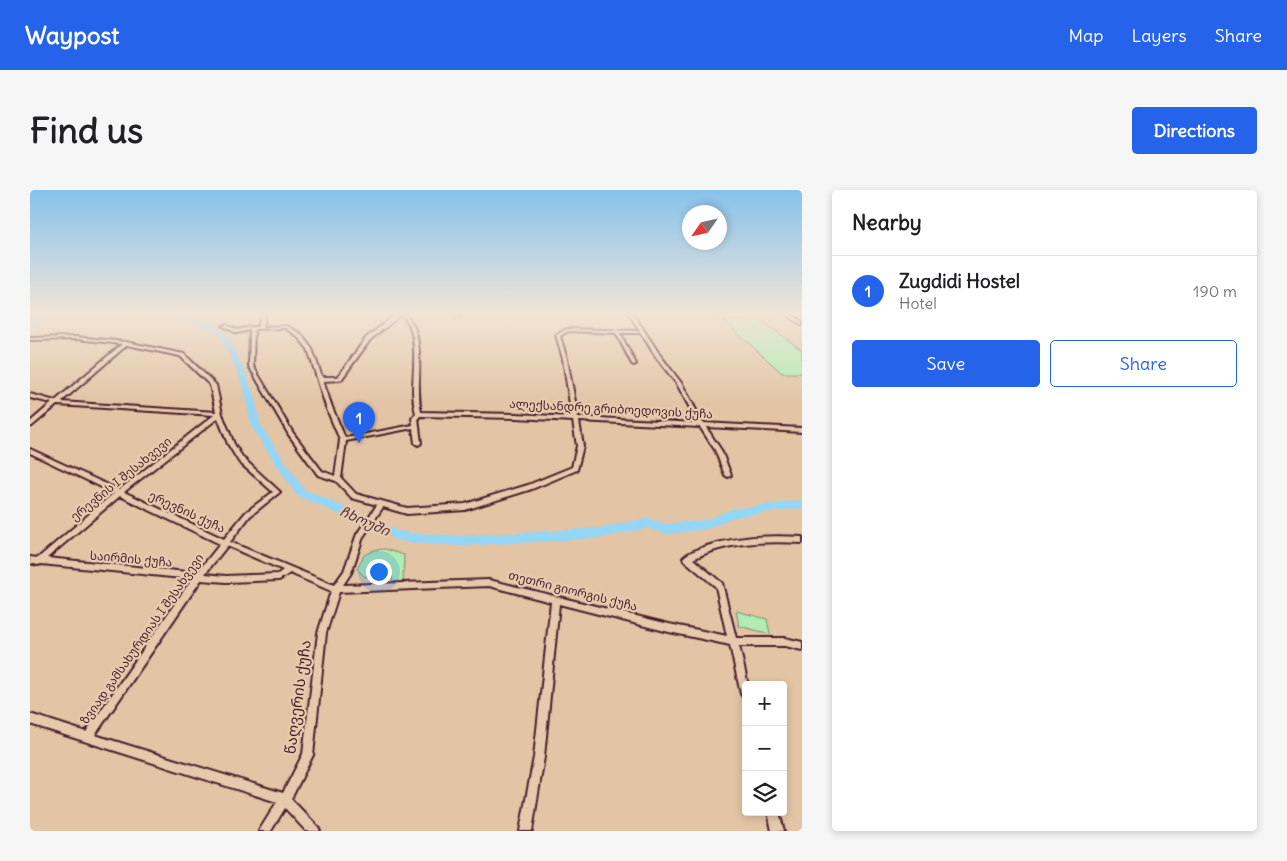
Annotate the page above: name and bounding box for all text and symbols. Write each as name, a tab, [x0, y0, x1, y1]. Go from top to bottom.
text: Waypost	[25, 20, 119, 50]
text: Map	[1068, 24, 1103, 47]
text: Layers	[1131, 24, 1187, 47]
text: Share	[1215, 24, 1262, 47]
button: Directions	[1132, 107, 1257, 154]
text: Find us	[30, 108, 143, 152]
north arrow	[682, 205, 727, 250]
text: Nearby	[852, 209, 922, 236]
text: Zugdidi Hostel	[899, 269, 1020, 293]
text: 1	[865, 281, 871, 301]
text: 190 m	[1193, 281, 1237, 301]
text: Hotel	[899, 293, 937, 313]
button: Save	[852, 340, 1040, 387]
button: Share	[1050, 340, 1237, 387]
street label: ალექსანდრე გრიბოედოვის ქუჩა	[509, 396, 713, 422]
pin: 1	[343, 402, 375, 443]
street label: ერევნის I შესახვევი	[67, 433, 174, 524]
street label: ერევნის ქუჩა	[147, 487, 228, 536]
water label: ჩხოუში	[337, 502, 394, 540]
street label: საირმის ქუჩა	[89, 547, 173, 570]
street label: ზვიად გამსახურდიას I შესახვევი	[77, 551, 207, 727]
your location	[366, 559, 392, 585]
street label: თეთრი გიორგის ქუჩა	[507, 567, 639, 614]
street label: წაღვერის ქუჩა	[280, 639, 315, 755]
map controls	[742, 681, 787, 816]
button: +	[742, 681, 787, 726]
button: −	[742, 726, 787, 771]
button: layers	[742, 771, 787, 816]

